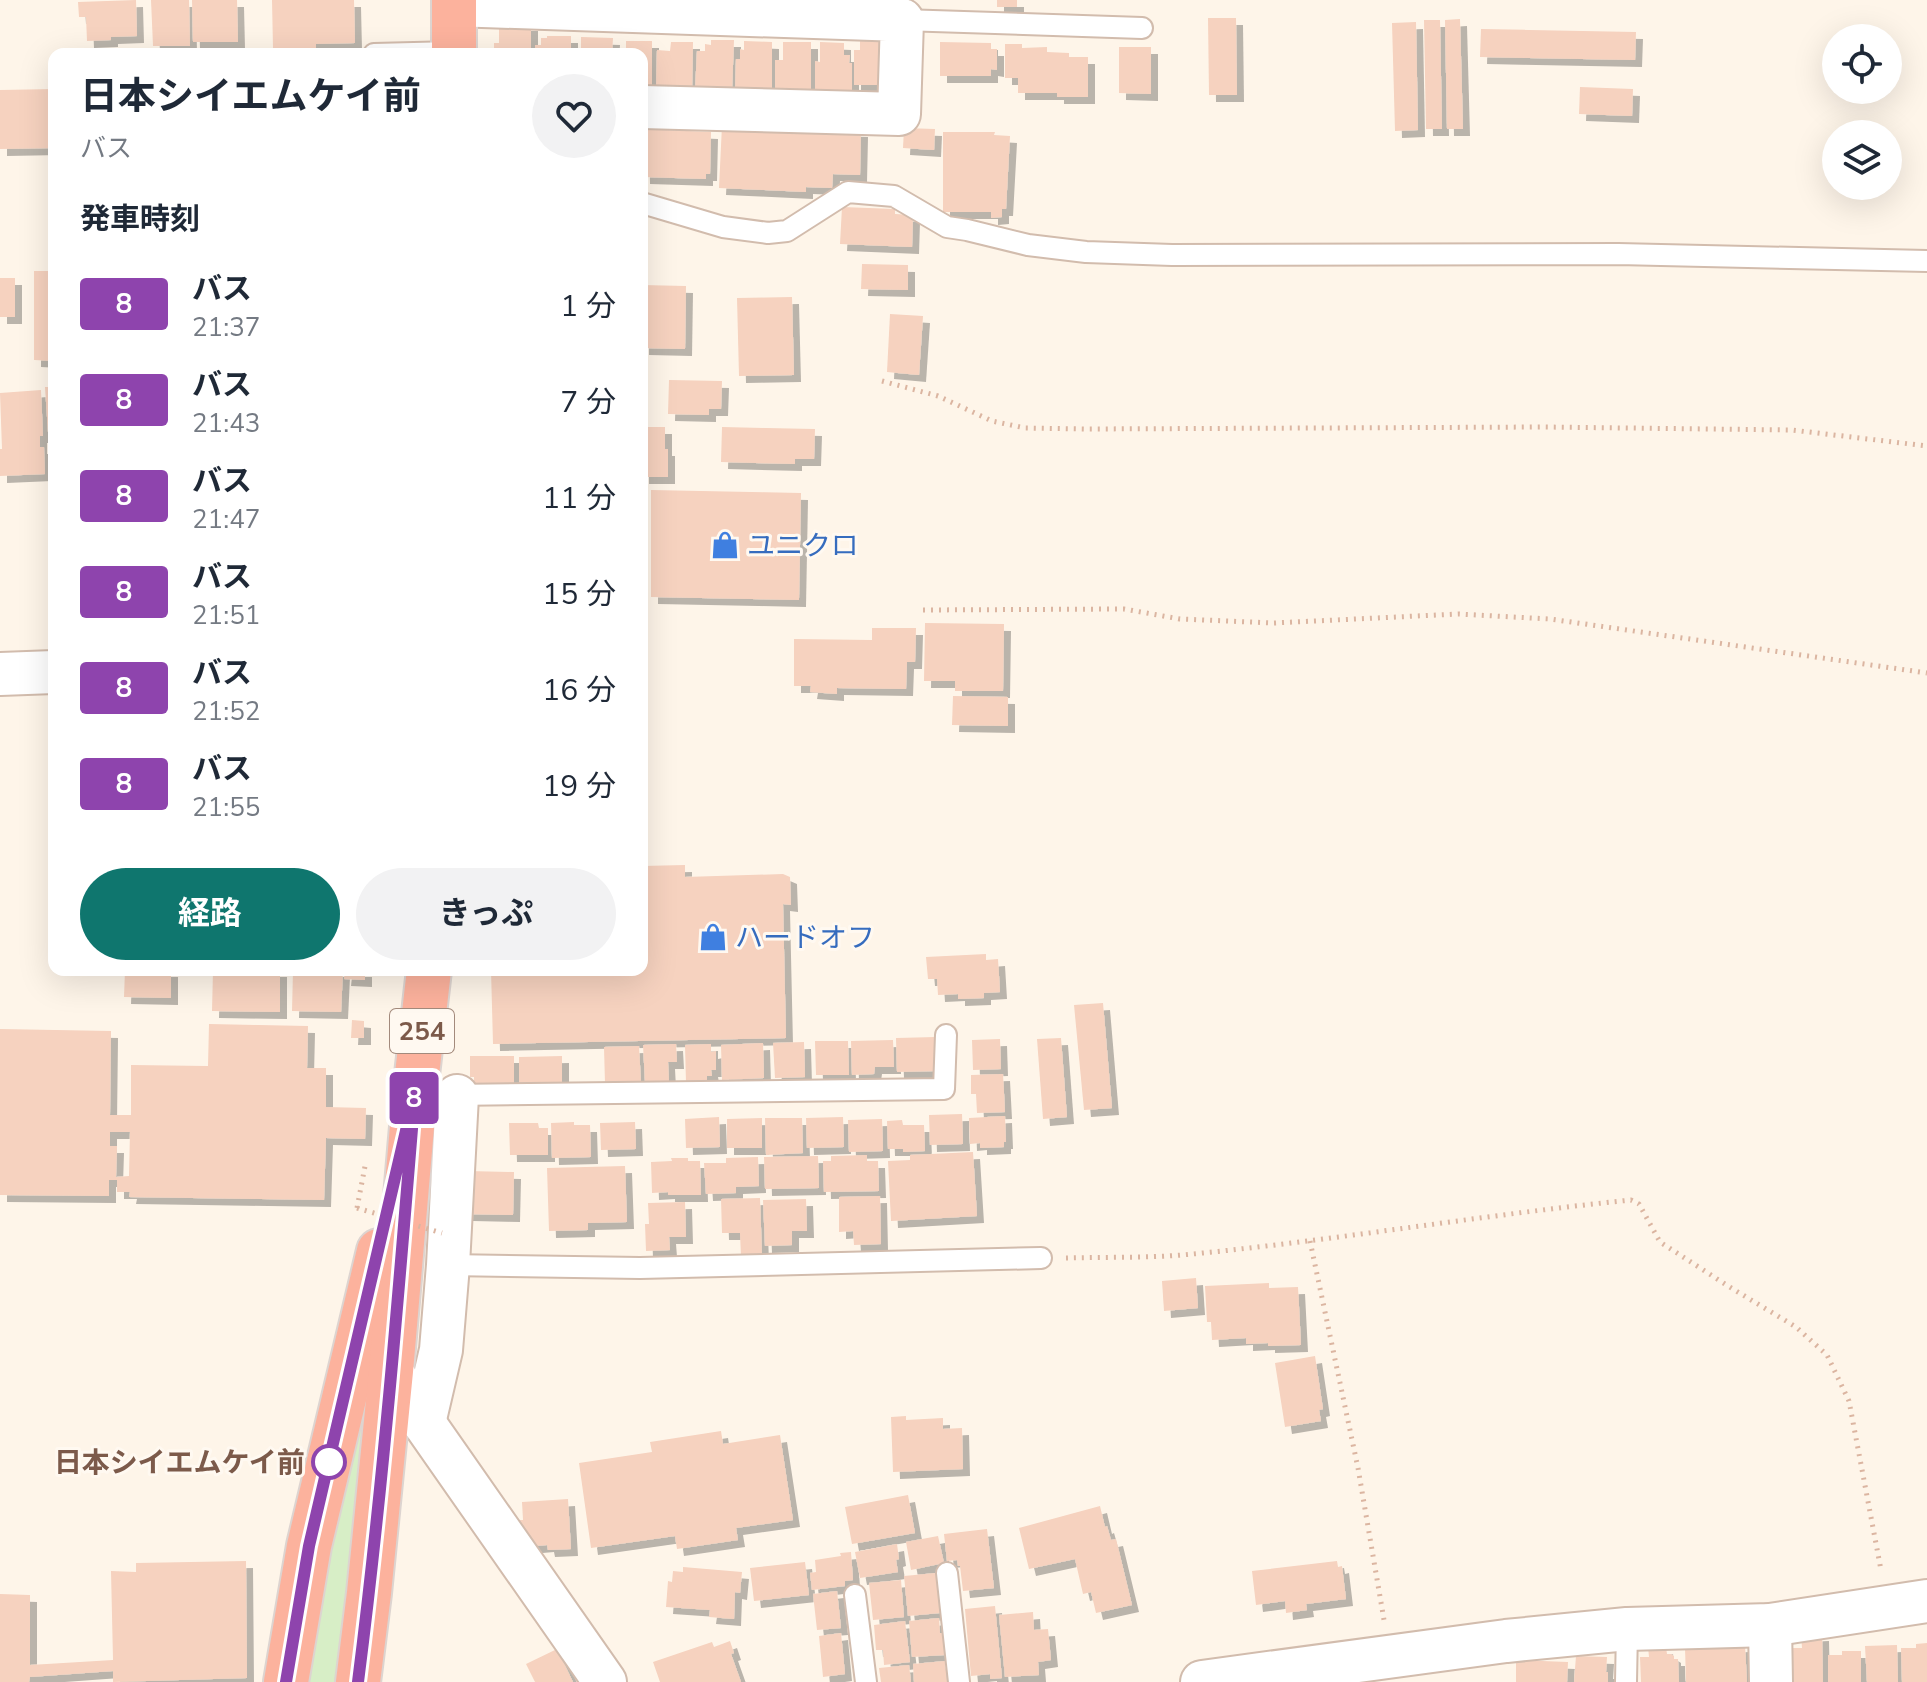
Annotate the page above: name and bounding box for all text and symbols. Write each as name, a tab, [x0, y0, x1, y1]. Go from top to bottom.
map controls	[1822, 24, 1902, 200]
button: locate	[1822, 24, 1902, 104]
text: 日本シイエムケイ前	[80, 71, 421, 122]
button: heart	[532, 74, 616, 158]
button: layers	[1822, 120, 1902, 200]
text: バス	[80, 131, 132, 166]
text: 発車時刻	[80, 199, 200, 240]
text: バス	[192, 269, 252, 310]
text: 8	[116, 285, 132, 323]
text: 1 分	[560, 286, 616, 327]
text: 21:37	[192, 310, 260, 345]
text: バス	[192, 365, 252, 406]
text: 8	[116, 381, 132, 419]
text: 7 分	[560, 382, 616, 423]
text: 21:43	[192, 406, 260, 441]
text: バス	[192, 461, 252, 502]
text: 8	[116, 477, 132, 515]
text: 11 分	[542, 478, 616, 519]
text: 21:47	[192, 502, 260, 537]
place label: ユニクロ	[747, 527, 859, 565]
shop icon: ユニクロ	[710, 530, 740, 560]
text: バス	[192, 557, 252, 598]
text: 8	[116, 573, 132, 611]
text: 15 分	[542, 574, 616, 615]
text: 21:51	[192, 598, 260, 633]
text: バス	[192, 653, 252, 694]
text: 8	[116, 669, 132, 707]
text: 16 分	[542, 670, 616, 711]
text: 21:52	[192, 694, 260, 729]
text: バス	[192, 749, 252, 790]
text: 8	[116, 765, 132, 803]
text: 19 分	[542, 766, 616, 807]
text: 21:55	[192, 790, 260, 825]
button: 経路	[80, 868, 340, 960]
button: きっぷ	[356, 868, 616, 960]
place label: ハードオフ	[735, 919, 875, 957]
shop icon: ハードオフ	[698, 922, 728, 952]
road number: 254	[390, 1009, 454, 1053]
line badge: 8	[388, 1072, 440, 1124]
text: 8	[406, 1079, 422, 1117]
place label: 日本シイエムケイ前	[54, 1444, 305, 1482]
marker: 日本シイエムケイ前	[312, 1445, 346, 1479]

